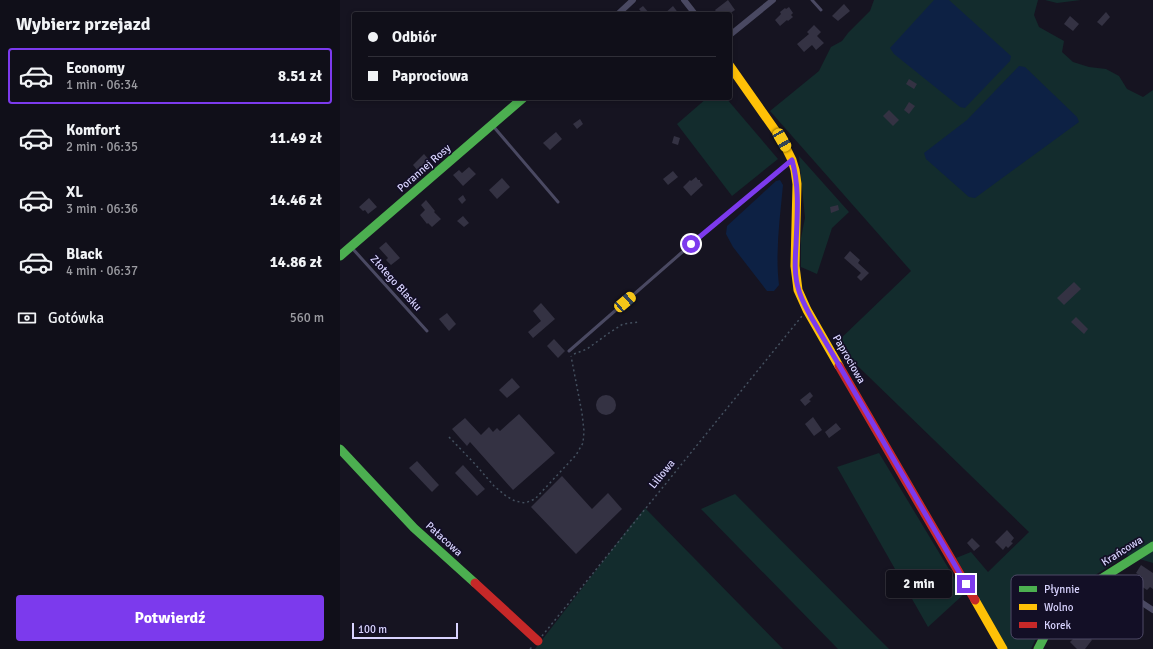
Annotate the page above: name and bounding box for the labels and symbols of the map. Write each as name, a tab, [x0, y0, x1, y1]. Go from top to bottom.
car	[771, 127, 793, 153]
street label: Porannej Rosy	[395, 141, 454, 195]
route start	[682, 235, 700, 253]
street label: Złotego Blasku	[368, 253, 424, 313]
car	[612, 290, 638, 314]
street label: Paprociowa	[830, 332, 868, 386]
street label: Liliowa	[646, 456, 678, 491]
street label: Pałacowa	[423, 519, 465, 559]
street label: Krańcowa	[1099, 533, 1145, 569]
callout: 2 min	[886, 570, 952, 598]
route end	[957, 575, 975, 593]
legend	[1011, 575, 1143, 639]
text: Płynnie	[1044, 583, 1080, 596]
text: Wolno	[1044, 601, 1074, 614]
text: Korek	[1044, 619, 1071, 632]
scale bar	[352, 621, 458, 640]

